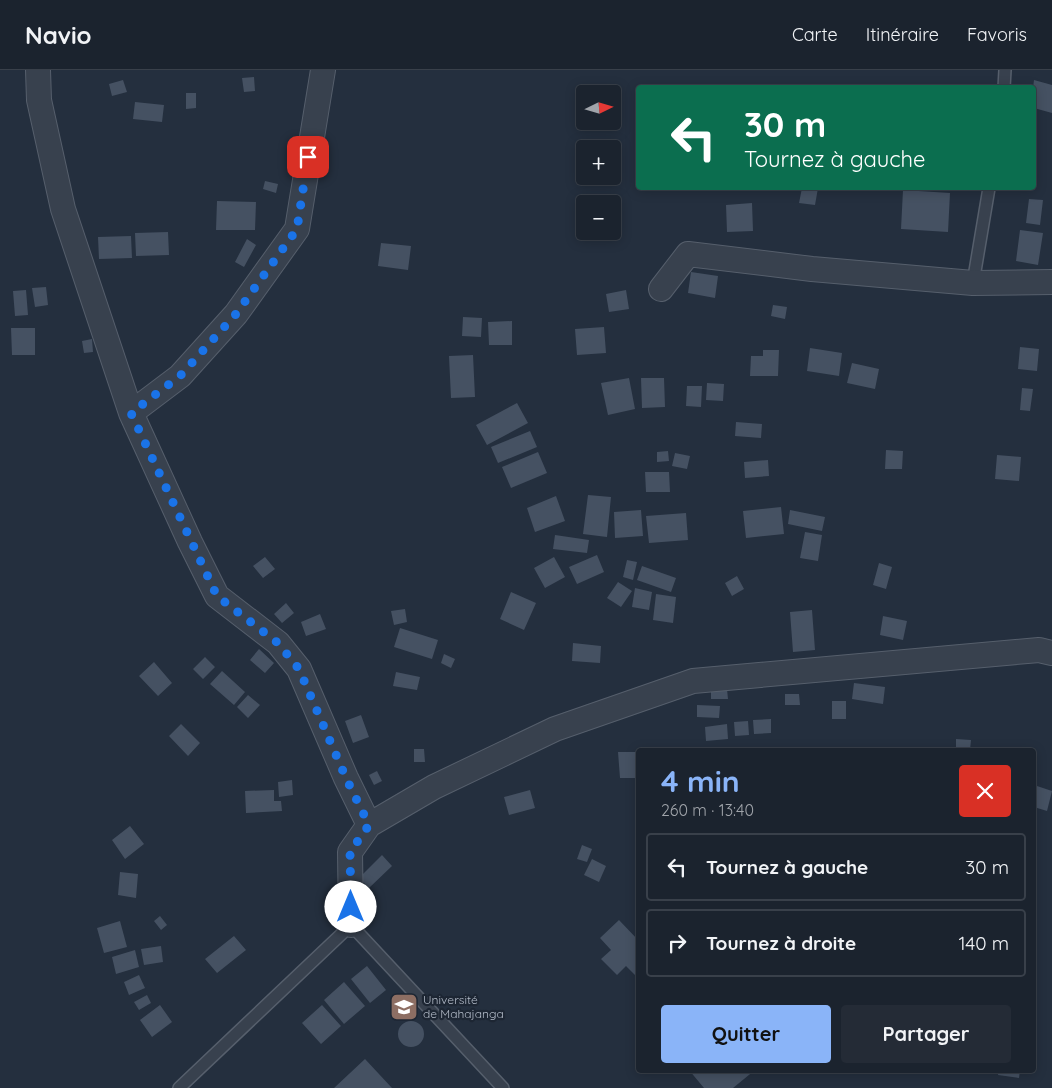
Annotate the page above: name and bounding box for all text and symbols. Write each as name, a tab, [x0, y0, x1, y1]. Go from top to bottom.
text: Navio	[25, 20, 92, 50]
text: Carte	[792, 23, 838, 46]
text: Itinéraire	[866, 23, 939, 46]
text: Favoris	[967, 23, 1027, 46]
north arrow	[576, 85, 621, 130]
map controls	[576, 85, 621, 240]
text: 30 m	[744, 102, 826, 146]
icon: left	[661, 105, 726, 170]
pin	[287, 136, 329, 178]
button: +	[576, 140, 621, 185]
icon: arrive	[294, 143, 322, 171]
text: Tournez à gauche	[744, 145, 926, 173]
button: −	[576, 195, 621, 240]
text: 4 min	[661, 762, 740, 800]
button: close	[959, 765, 1011, 817]
text: 260 m · 13:40	[661, 800, 754, 820]
icon: left	[663, 853, 691, 881]
text: Tournez à gauche	[706, 855, 868, 879]
text: 30 m	[965, 855, 1009, 879]
position arrow	[324, 880, 376, 932]
icon: right	[663, 929, 691, 957]
text: Tournez à droite	[706, 931, 856, 955]
text: 140 m	[958, 931, 1009, 955]
school or university icon: Université de Mahajanga	[389, 992, 419, 1022]
place label: Université de Mahajanga	[423, 992, 504, 1021]
button: Quitter	[661, 1005, 831, 1063]
button: Partager	[841, 1005, 1011, 1063]

